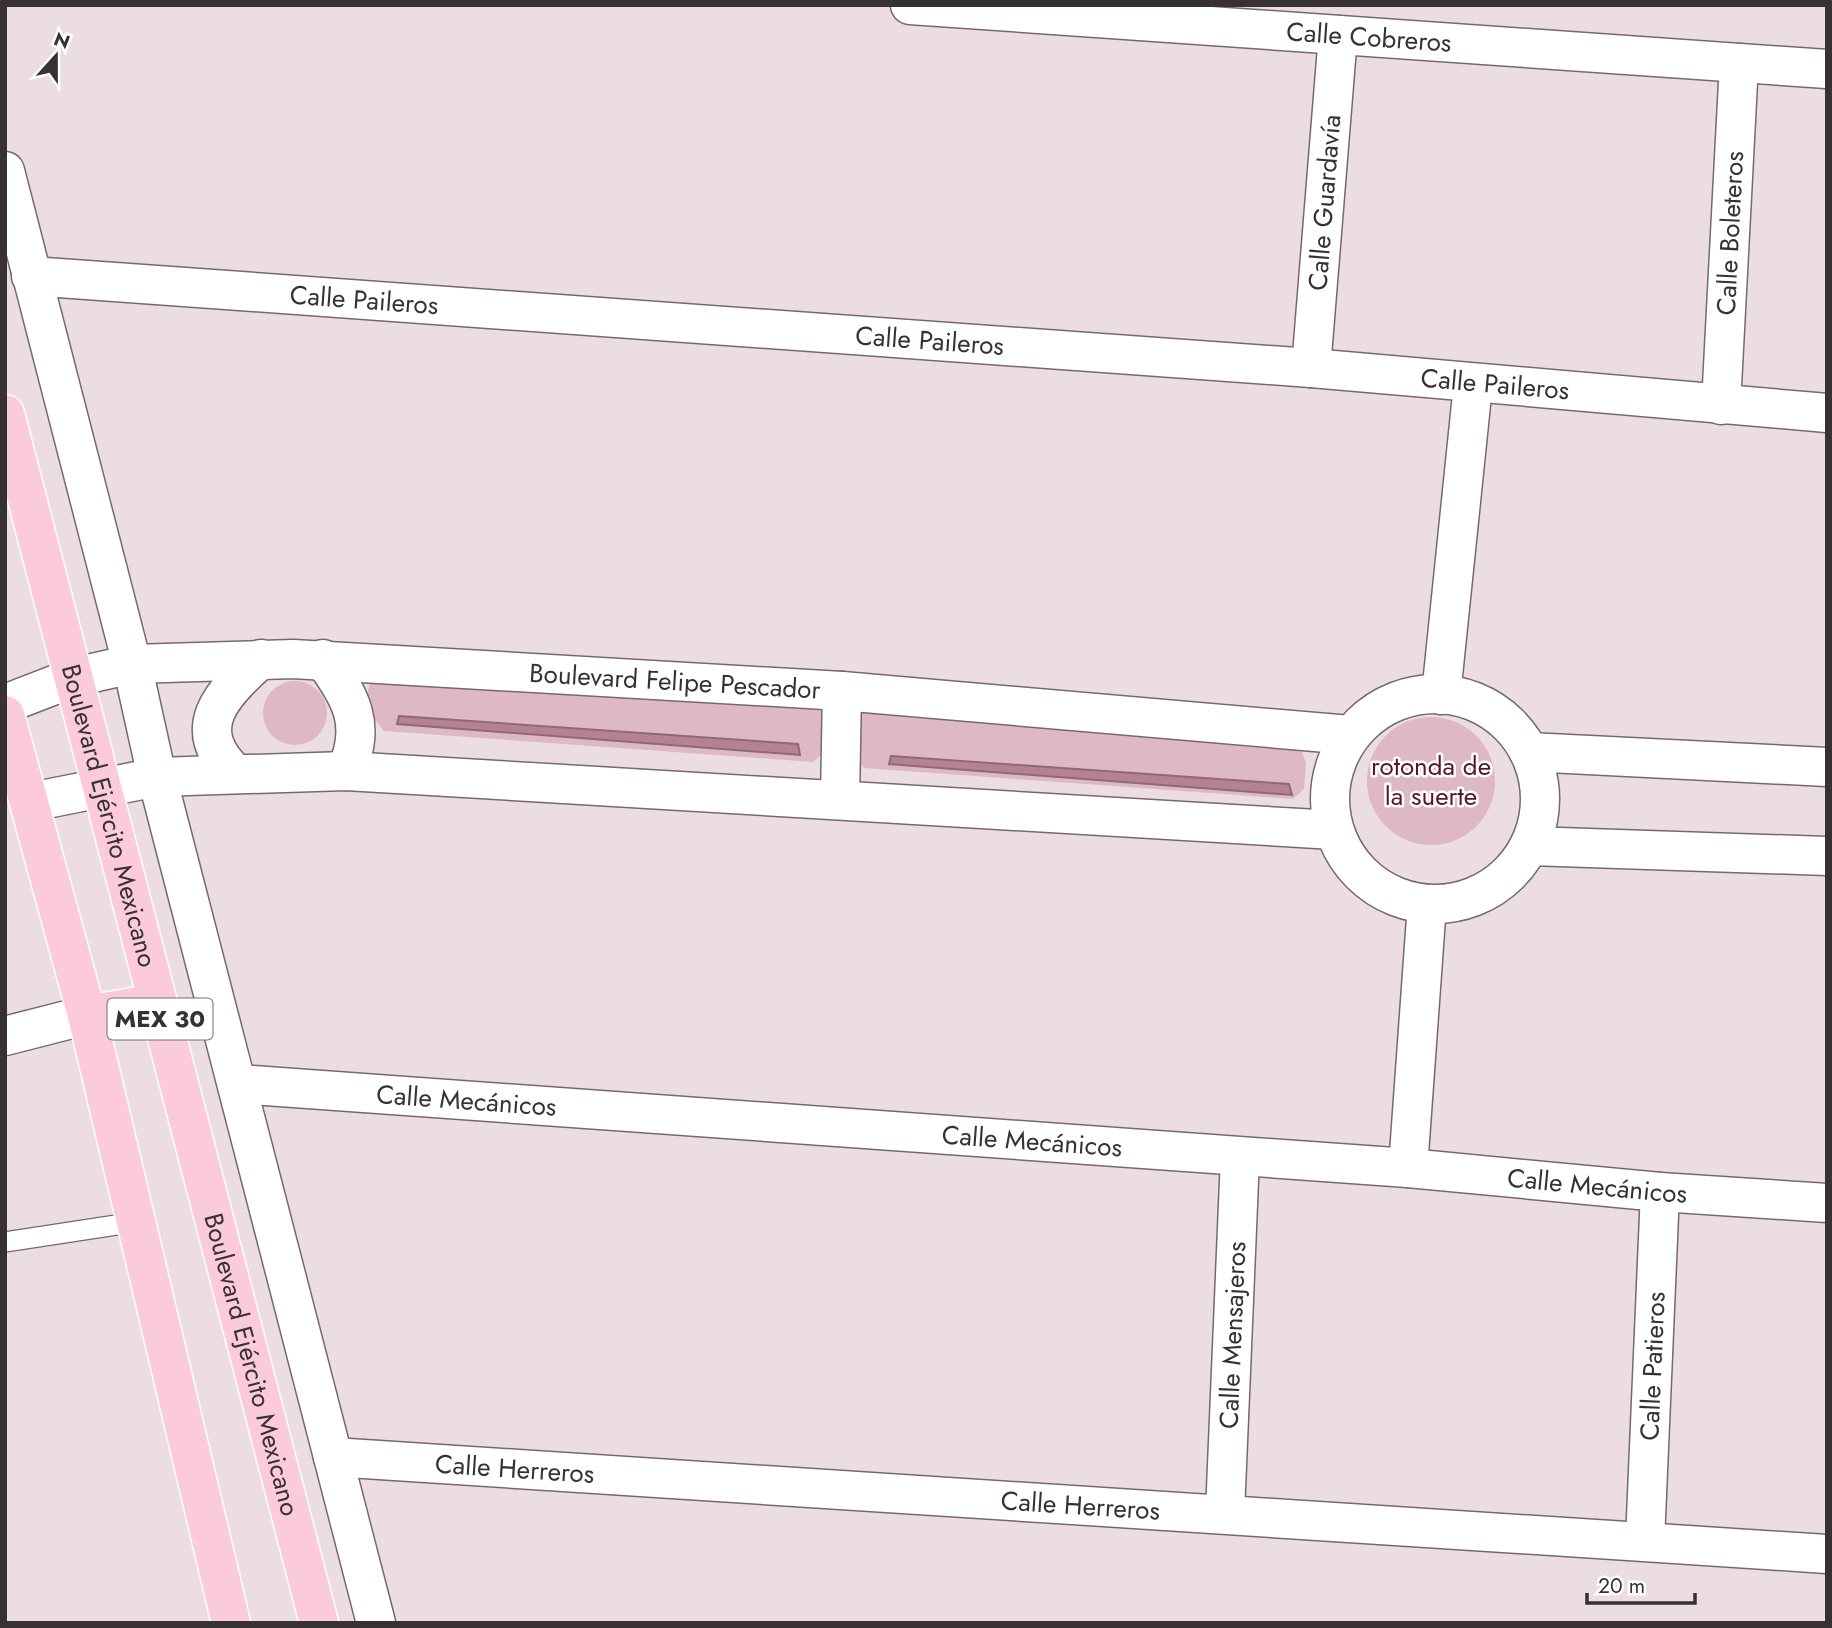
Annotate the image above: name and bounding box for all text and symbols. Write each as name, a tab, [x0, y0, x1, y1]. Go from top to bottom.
street label: Calle Cobreros	[1285, 12, 1453, 62]
north arrow	[21, 21, 91, 91]
text: N	[50, 25, 74, 56]
street label: Calle Guardavía	[1298, 113, 1350, 292]
street label: Calle Boleteros	[1707, 150, 1753, 316]
street label: Calle Paileros	[289, 276, 440, 324]
street label: Calle Paileros	[854, 316, 1005, 365]
street label: Calle Paileros	[1419, 359, 1571, 409]
street label: Boulevard Felipe Pescador	[528, 654, 822, 709]
street label: Boulevard Ejército Mexicano	[52, 660, 167, 971]
park label: rotonda de la suerte	[1371, 747, 1491, 815]
road number: MEX 30	[108, 999, 212, 1040]
street label: Calle Mecánicos	[375, 1075, 558, 1126]
street label: Calle Mecánicos	[941, 1116, 1123, 1166]
street label: Calle Mecánicos	[1505, 1159, 1688, 1213]
street label: Boulevard Ejército Mexicano	[194, 1209, 309, 1520]
street label: Calle Mensajeros	[1210, 1241, 1255, 1430]
street label: Calle Patieros	[1630, 1291, 1675, 1441]
street label: Calle Herreros	[434, 1445, 595, 1493]
street label: Calle Herreros	[1000, 1481, 1161, 1530]
scale bar	[1587, 1562, 1696, 1606]
text: 20 m	[1598, 1571, 1645, 1601]

